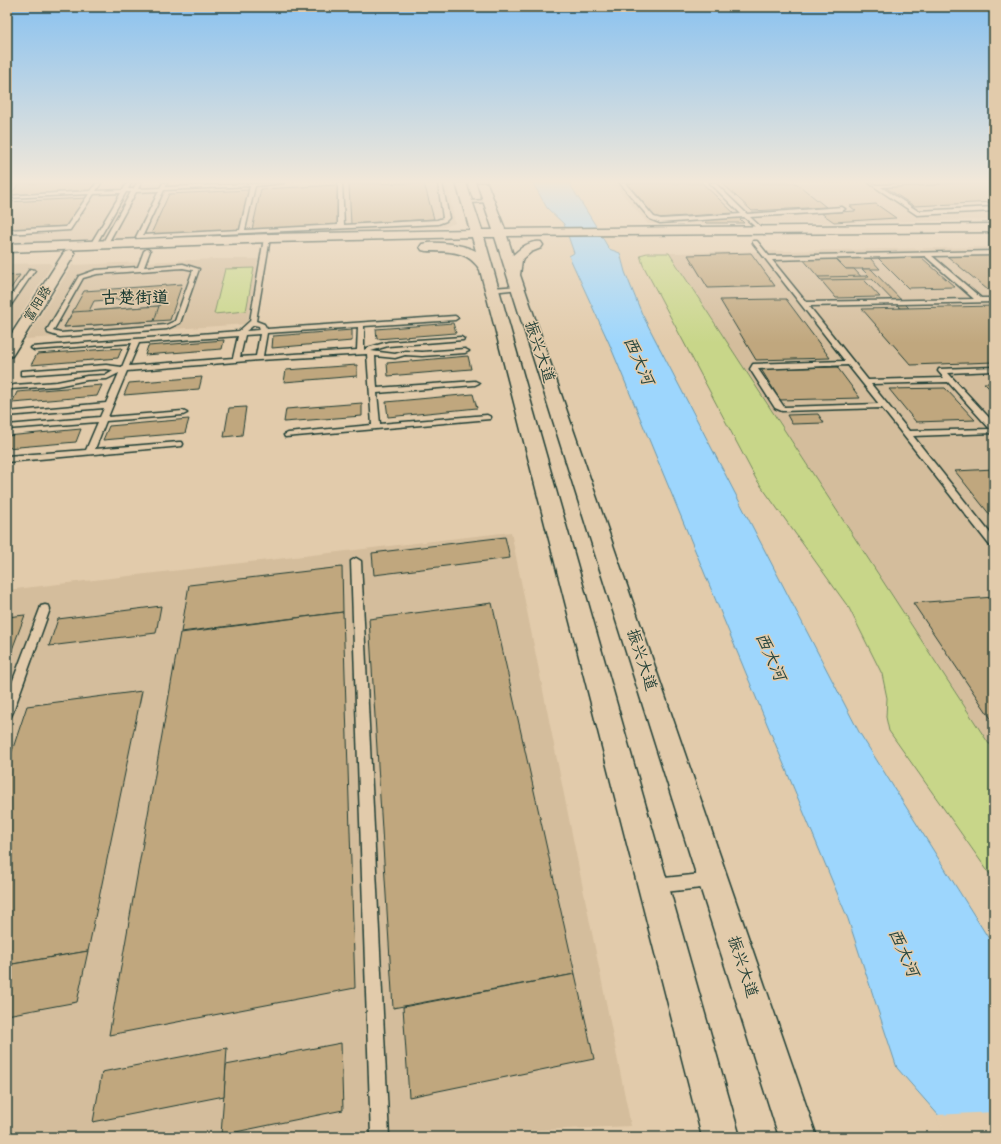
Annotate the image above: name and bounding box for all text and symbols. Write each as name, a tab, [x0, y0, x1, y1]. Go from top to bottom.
street label: 富阳路	[20, 282, 56, 326]
district label: 古楚街道	[101, 286, 169, 311]
street label: 振兴大道	[518, 318, 560, 386]
water label: 西大河	[616, 333, 661, 392]
street label: 振兴大道	[620, 626, 662, 694]
water label: 西大河	[748, 629, 793, 688]
water label: 西大河	[881, 925, 926, 984]
street label: 振兴大道	[721, 933, 763, 1001]

